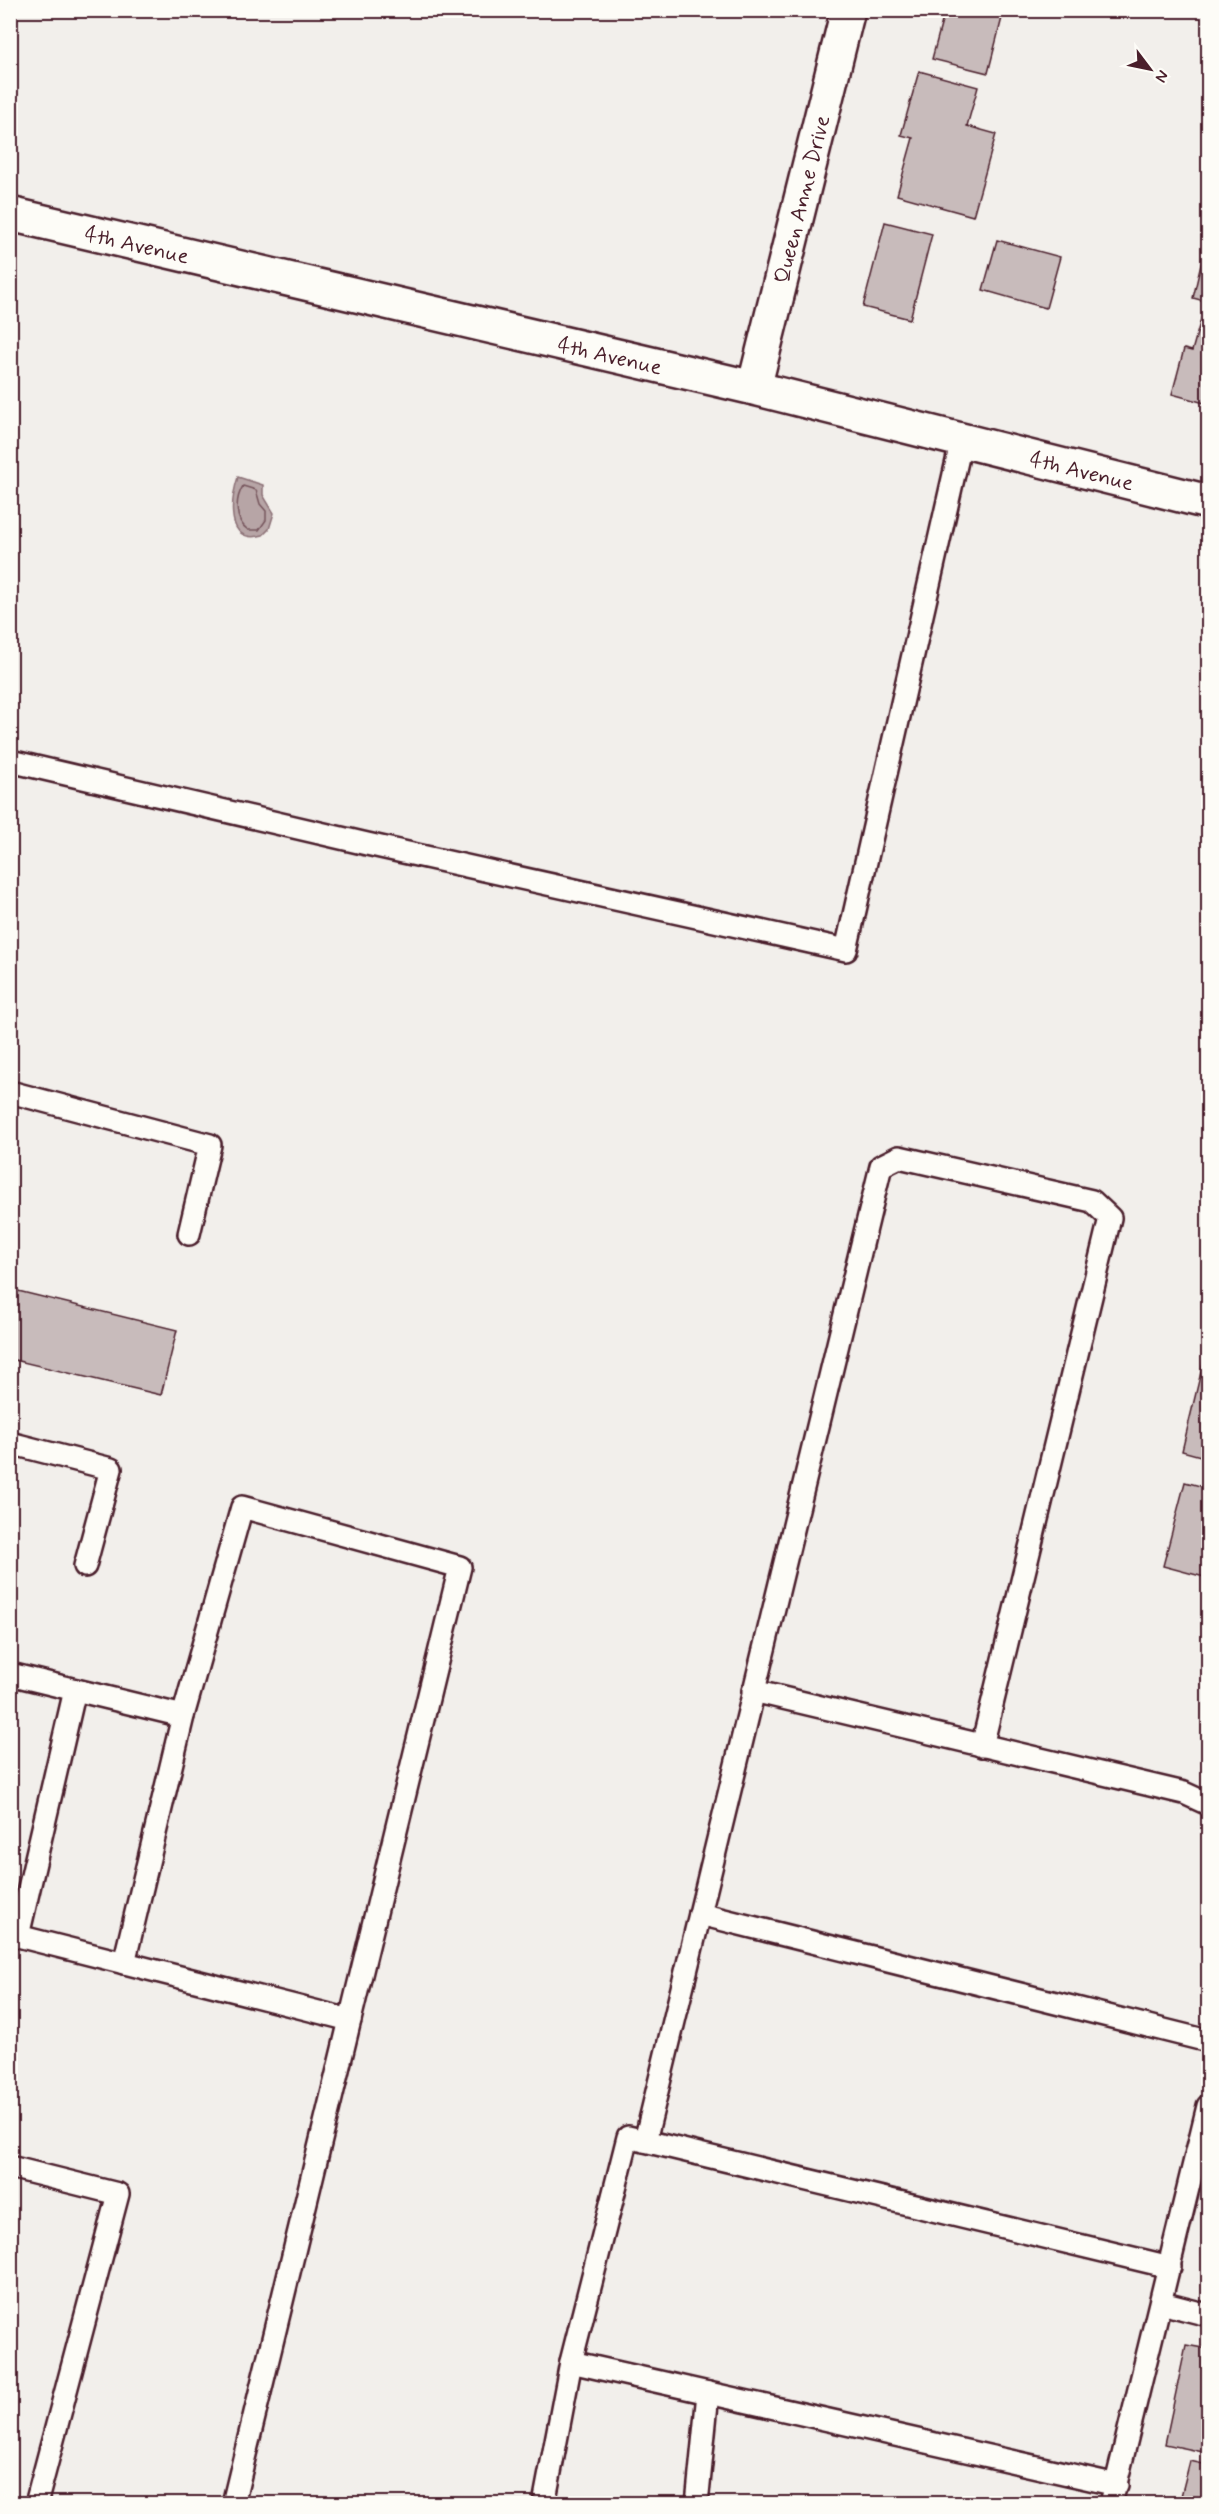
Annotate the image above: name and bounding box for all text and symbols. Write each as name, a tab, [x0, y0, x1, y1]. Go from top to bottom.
north arrow	[1120, 39, 1180, 99]
text: N	[1150, 66, 1173, 86]
street label: Queen Anne Drive	[768, 112, 837, 287]
street label: 4th Avenue	[82, 220, 192, 272]
street label: 4th Avenue	[555, 331, 665, 383]
street label: 4th Avenue	[1027, 446, 1137, 498]

